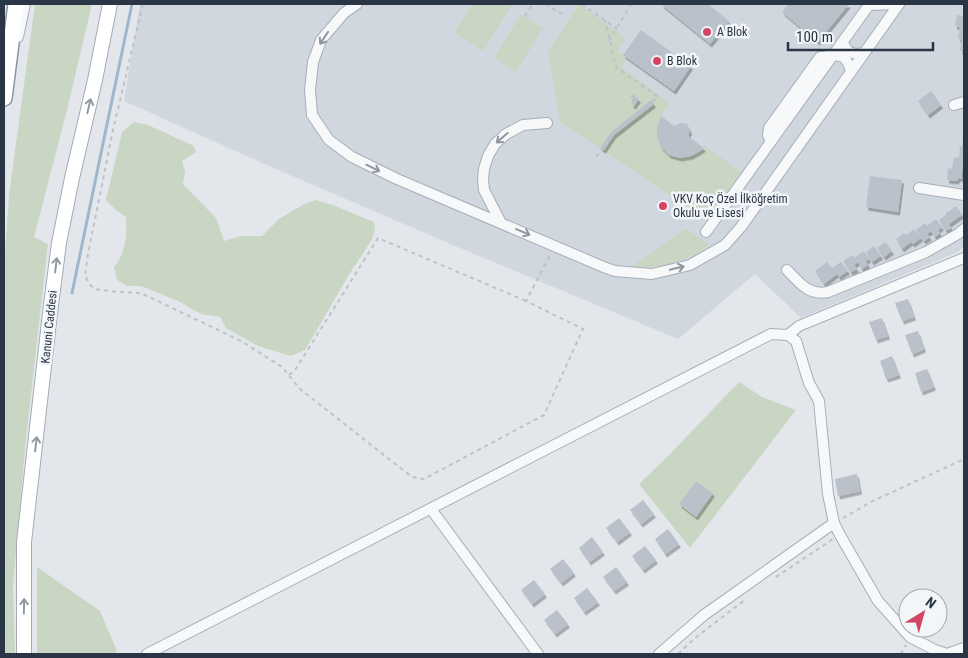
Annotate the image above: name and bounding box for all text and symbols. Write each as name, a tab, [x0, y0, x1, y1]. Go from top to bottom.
scale bar	[788, 20, 933, 52]
place label: A Blok	[717, 25, 748, 39]
marker: A Blok	[701, 26, 713, 38]
text: 100 m	[796, 28, 833, 46]
one-way arrow	[318, 31, 328, 45]
place label: B Blok	[667, 54, 698, 68]
marker: B Blok	[651, 55, 663, 67]
one-way arrow	[85, 98, 94, 114]
one-way arrow	[495, 132, 508, 144]
one-way arrow	[366, 163, 381, 173]
place label: VKV Koç Özel İlköğretim Okulu ve Lisesi	[673, 191, 788, 220]
marker: VKV Koç Özel İlköğretim Okulu ve Lisesi	[657, 200, 669, 212]
one-way arrow	[515, 228, 530, 238]
one-way arrow	[51, 257, 61, 273]
one-way arrow	[668, 263, 684, 272]
street label: Kanuni Caddesi	[38, 290, 60, 364]
one-way arrow	[31, 436, 41, 452]
north arrow	[898, 588, 948, 638]
text: N	[923, 594, 939, 612]
one-way arrow	[19, 598, 29, 614]

